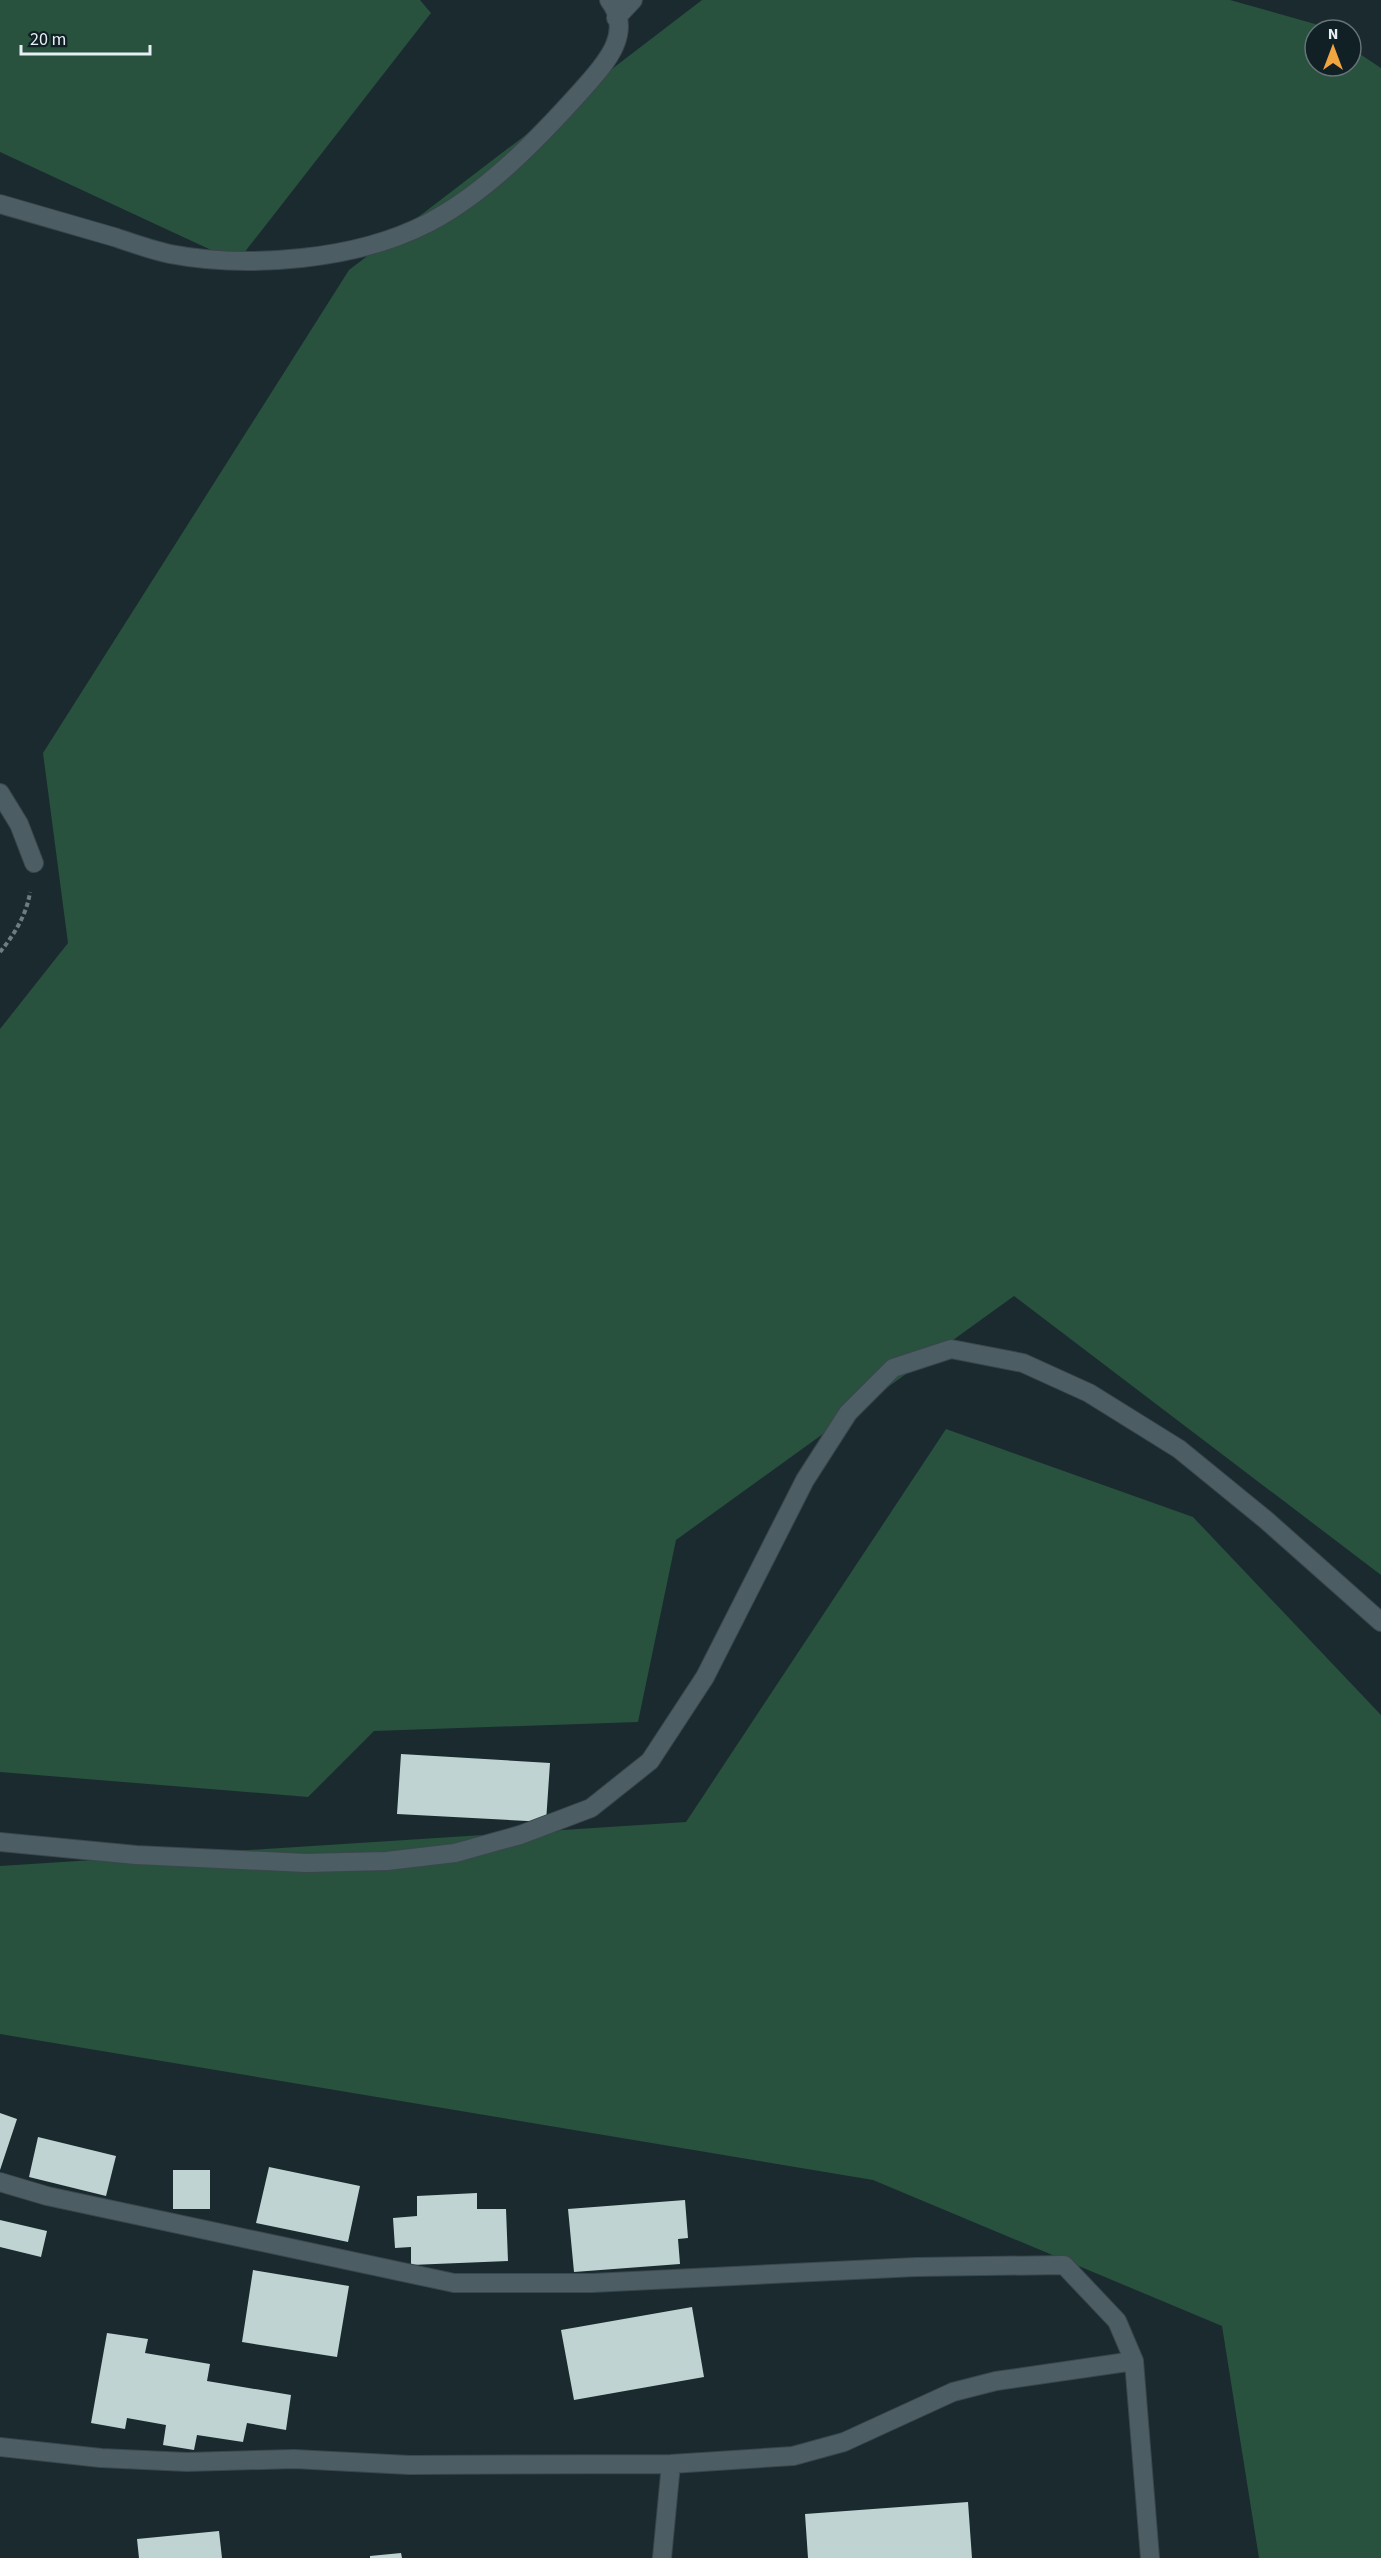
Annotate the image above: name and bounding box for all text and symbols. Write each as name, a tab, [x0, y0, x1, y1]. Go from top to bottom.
scale bar	[21, 18, 150, 56]
north arrow	[1303, 18, 1363, 78]
text: N	[1328, 23, 1338, 45]
text: 20 m	[30, 27, 66, 52]

